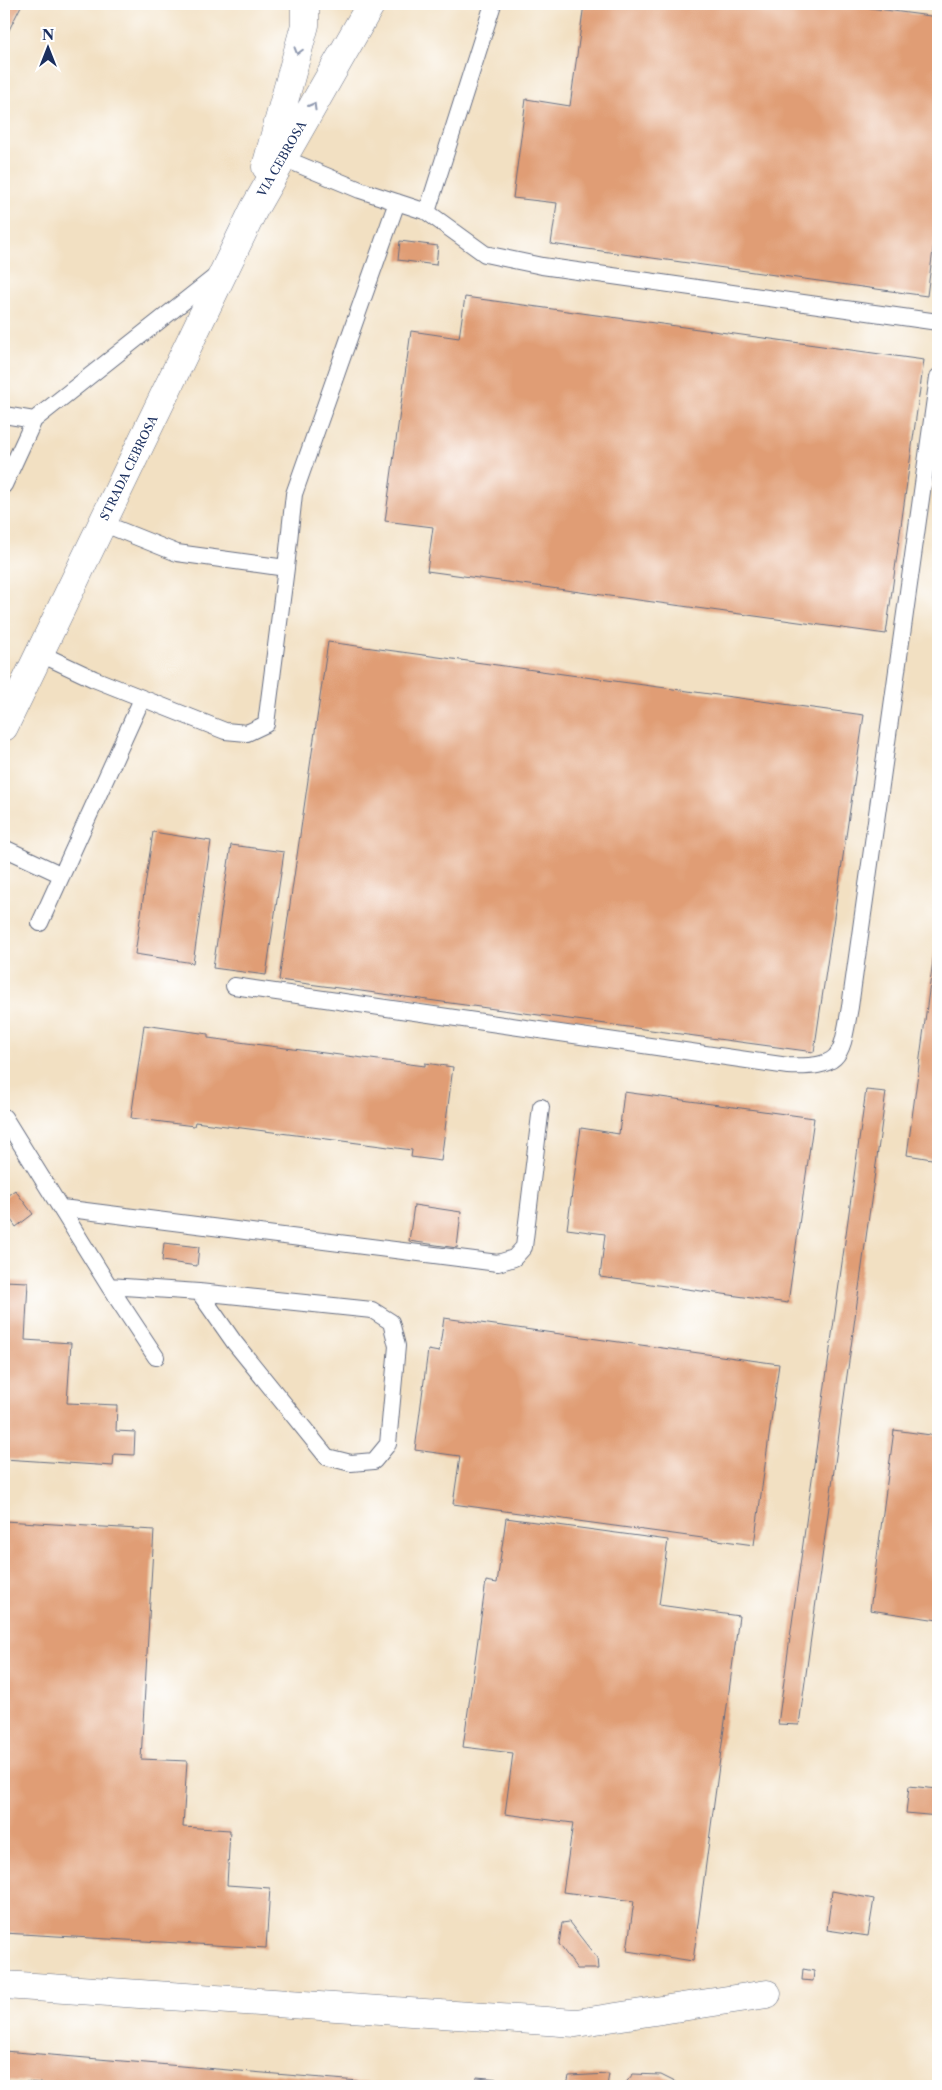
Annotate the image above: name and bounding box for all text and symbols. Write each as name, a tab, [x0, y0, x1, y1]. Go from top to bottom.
north arrow	[22, 22, 72, 72]
text: N	[42, 26, 54, 44]
one-way arrow	[293, 47, 304, 56]
one-way arrow	[306, 102, 316, 111]
street label: VIA CEBROSA	[253, 117, 310, 200]
street label: STRADA CEBROSA	[97, 412, 161, 523]

